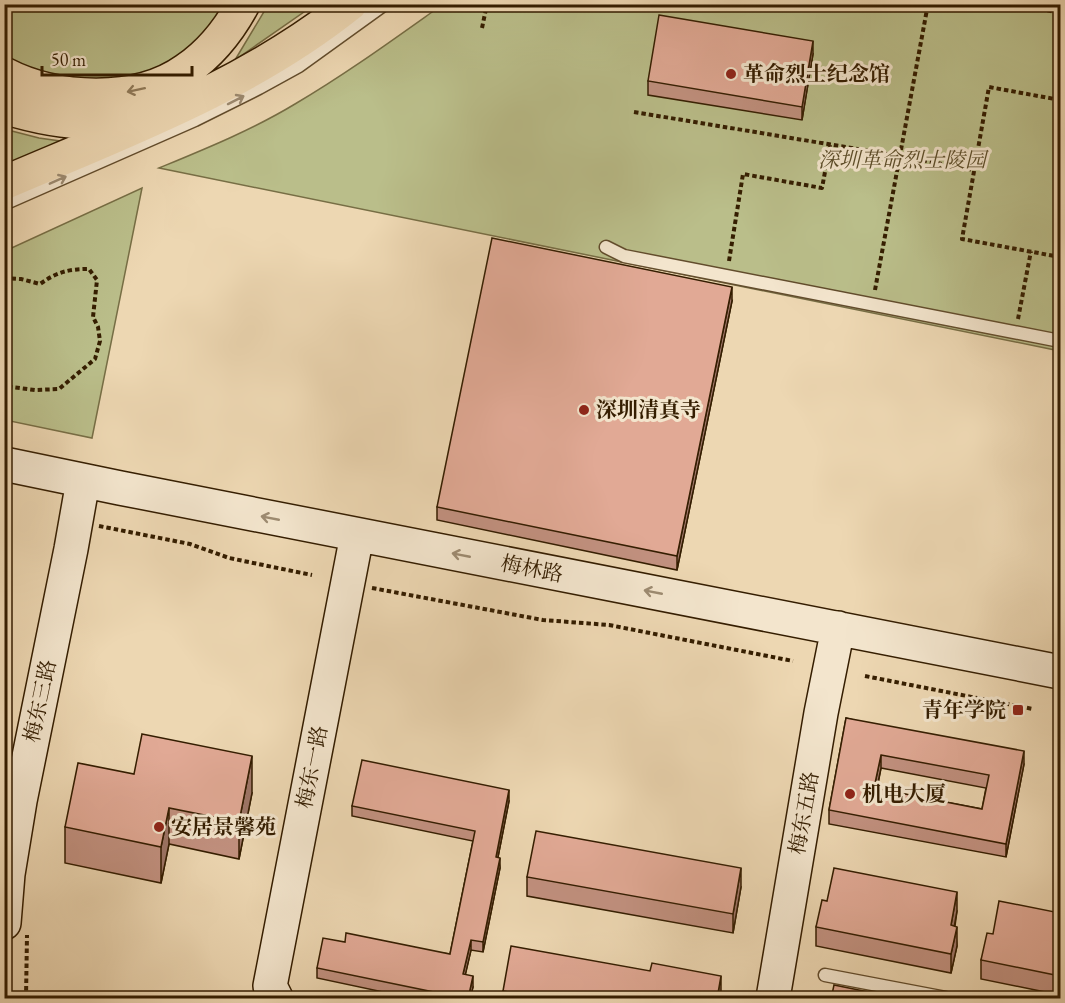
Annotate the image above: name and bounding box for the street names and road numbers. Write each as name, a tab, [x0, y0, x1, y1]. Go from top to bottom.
street label: 梅林路	[499, 549, 566, 588]
street label: 梅东三路	[18, 657, 61, 745]
street label: 梅东一路	[290, 723, 333, 811]
street label: 梅东五路	[783, 769, 824, 857]

